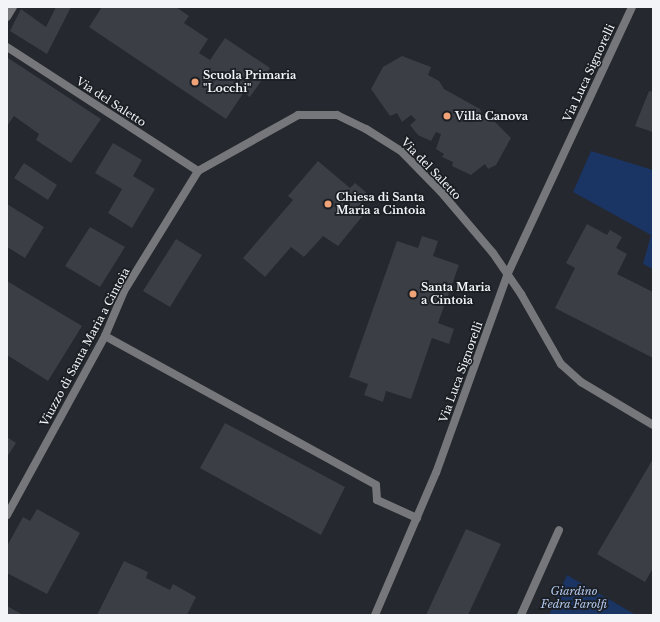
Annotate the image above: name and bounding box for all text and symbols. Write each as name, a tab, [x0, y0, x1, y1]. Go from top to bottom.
street label: Via Luca Signorelli	[560, 22, 618, 124]
place label: Scuola Primaria "Locchi"	[203, 69, 296, 95]
street label: Via del Saletto	[74, 75, 148, 129]
marker: Scuola Primaria "Locchi"	[190, 77, 200, 87]
place label: Villa Canova	[455, 109, 528, 123]
marker: Villa Canova	[442, 111, 452, 121]
street label: Via del Saletto	[398, 135, 464, 203]
place label: Chiesa di Santa Maria a Cintoia	[336, 191, 426, 217]
marker: Chiesa di Santa Maria a Cintoia	[323, 199, 333, 209]
street label: Viuzzo di Santa Maria a Cintoia	[37, 265, 133, 429]
place label: Santa Maria a Cintoia	[421, 281, 491, 307]
marker: Santa Maria a Cintoia	[408, 289, 418, 299]
street label: Via Luca Signorelli	[437, 320, 485, 424]
park label: Giardino Fedra Farolfi	[541, 585, 607, 611]

